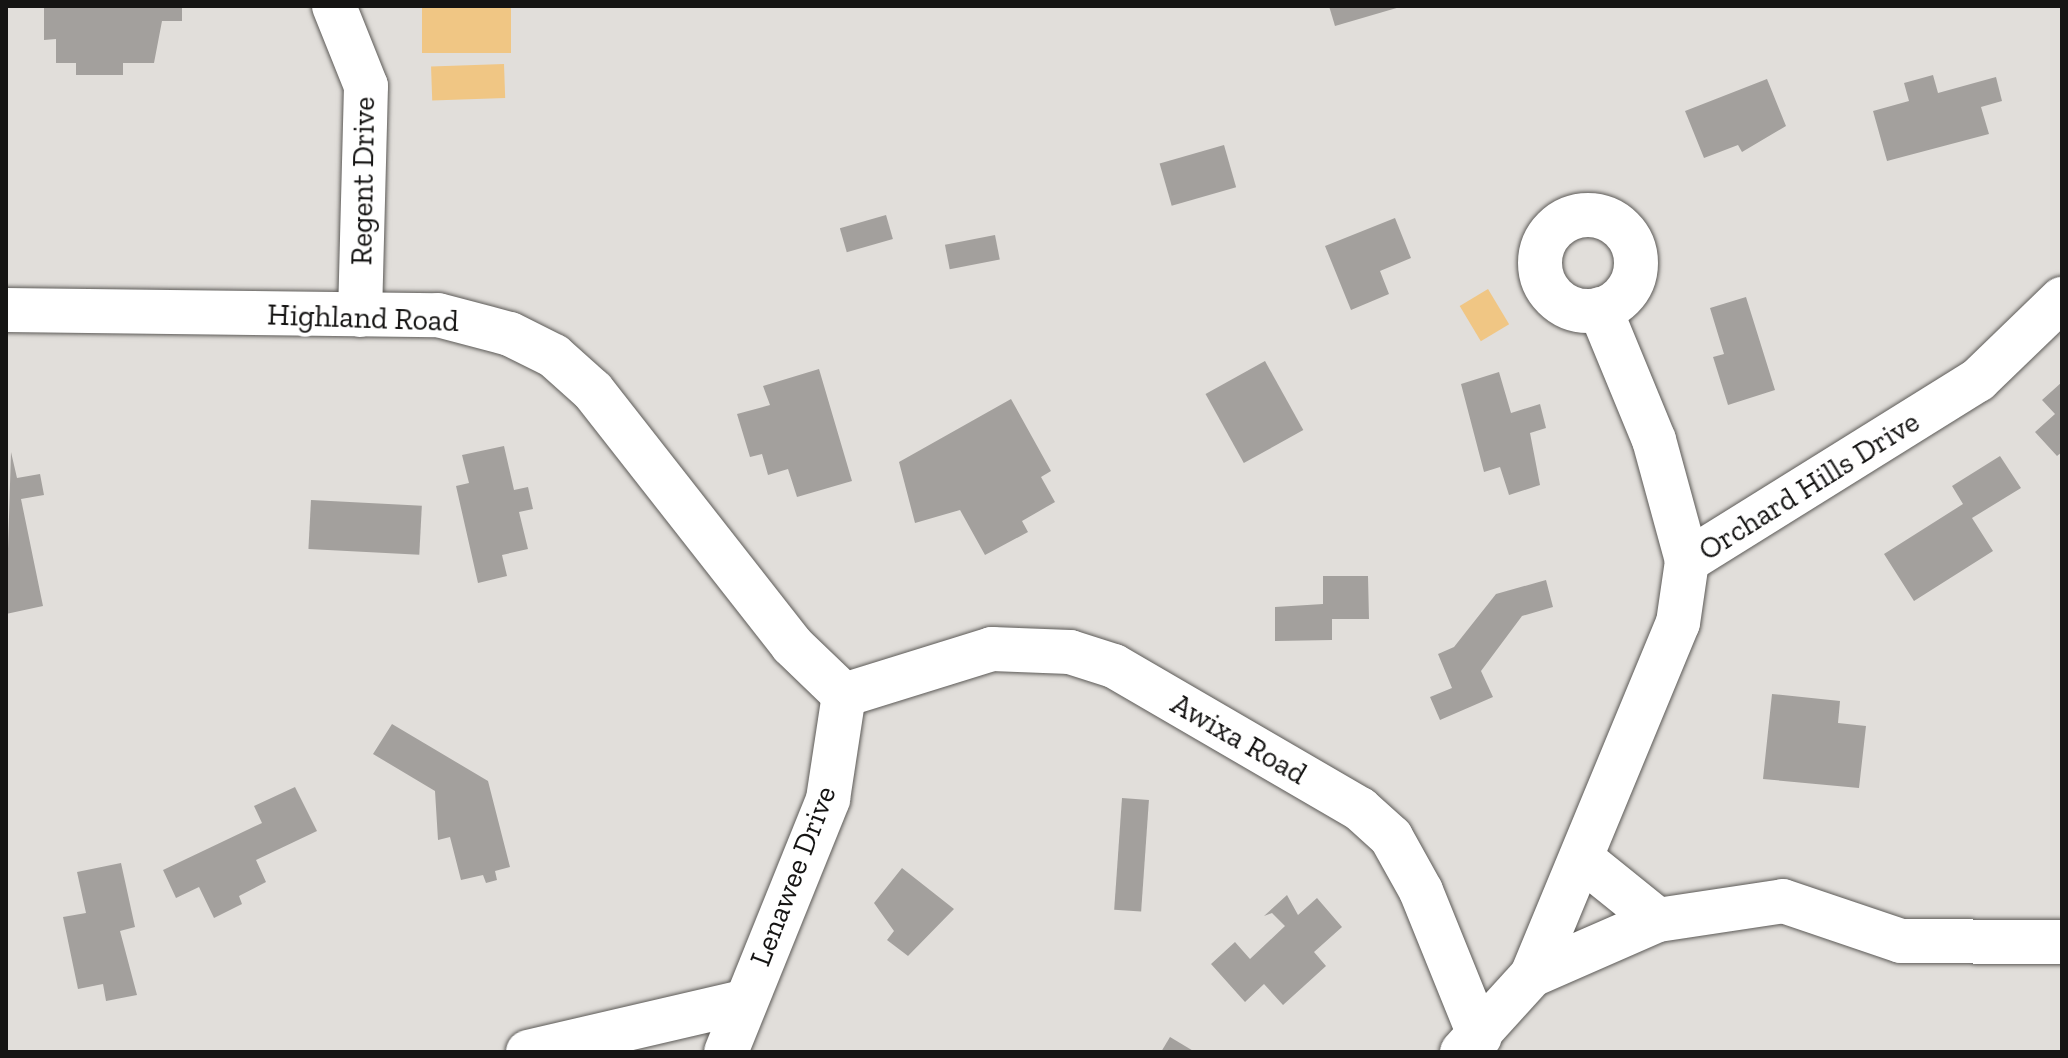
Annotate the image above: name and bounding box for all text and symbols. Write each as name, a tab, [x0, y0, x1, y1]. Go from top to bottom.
street label: Regent Drive	[344, 96, 382, 266]
street label: Highland Road	[267, 297, 459, 339]
street label: Orchard Hills Drive	[1692, 404, 1926, 568]
street label: Awixa Road	[1165, 686, 1313, 792]
street label: Lenawee Drive	[742, 781, 844, 971]

